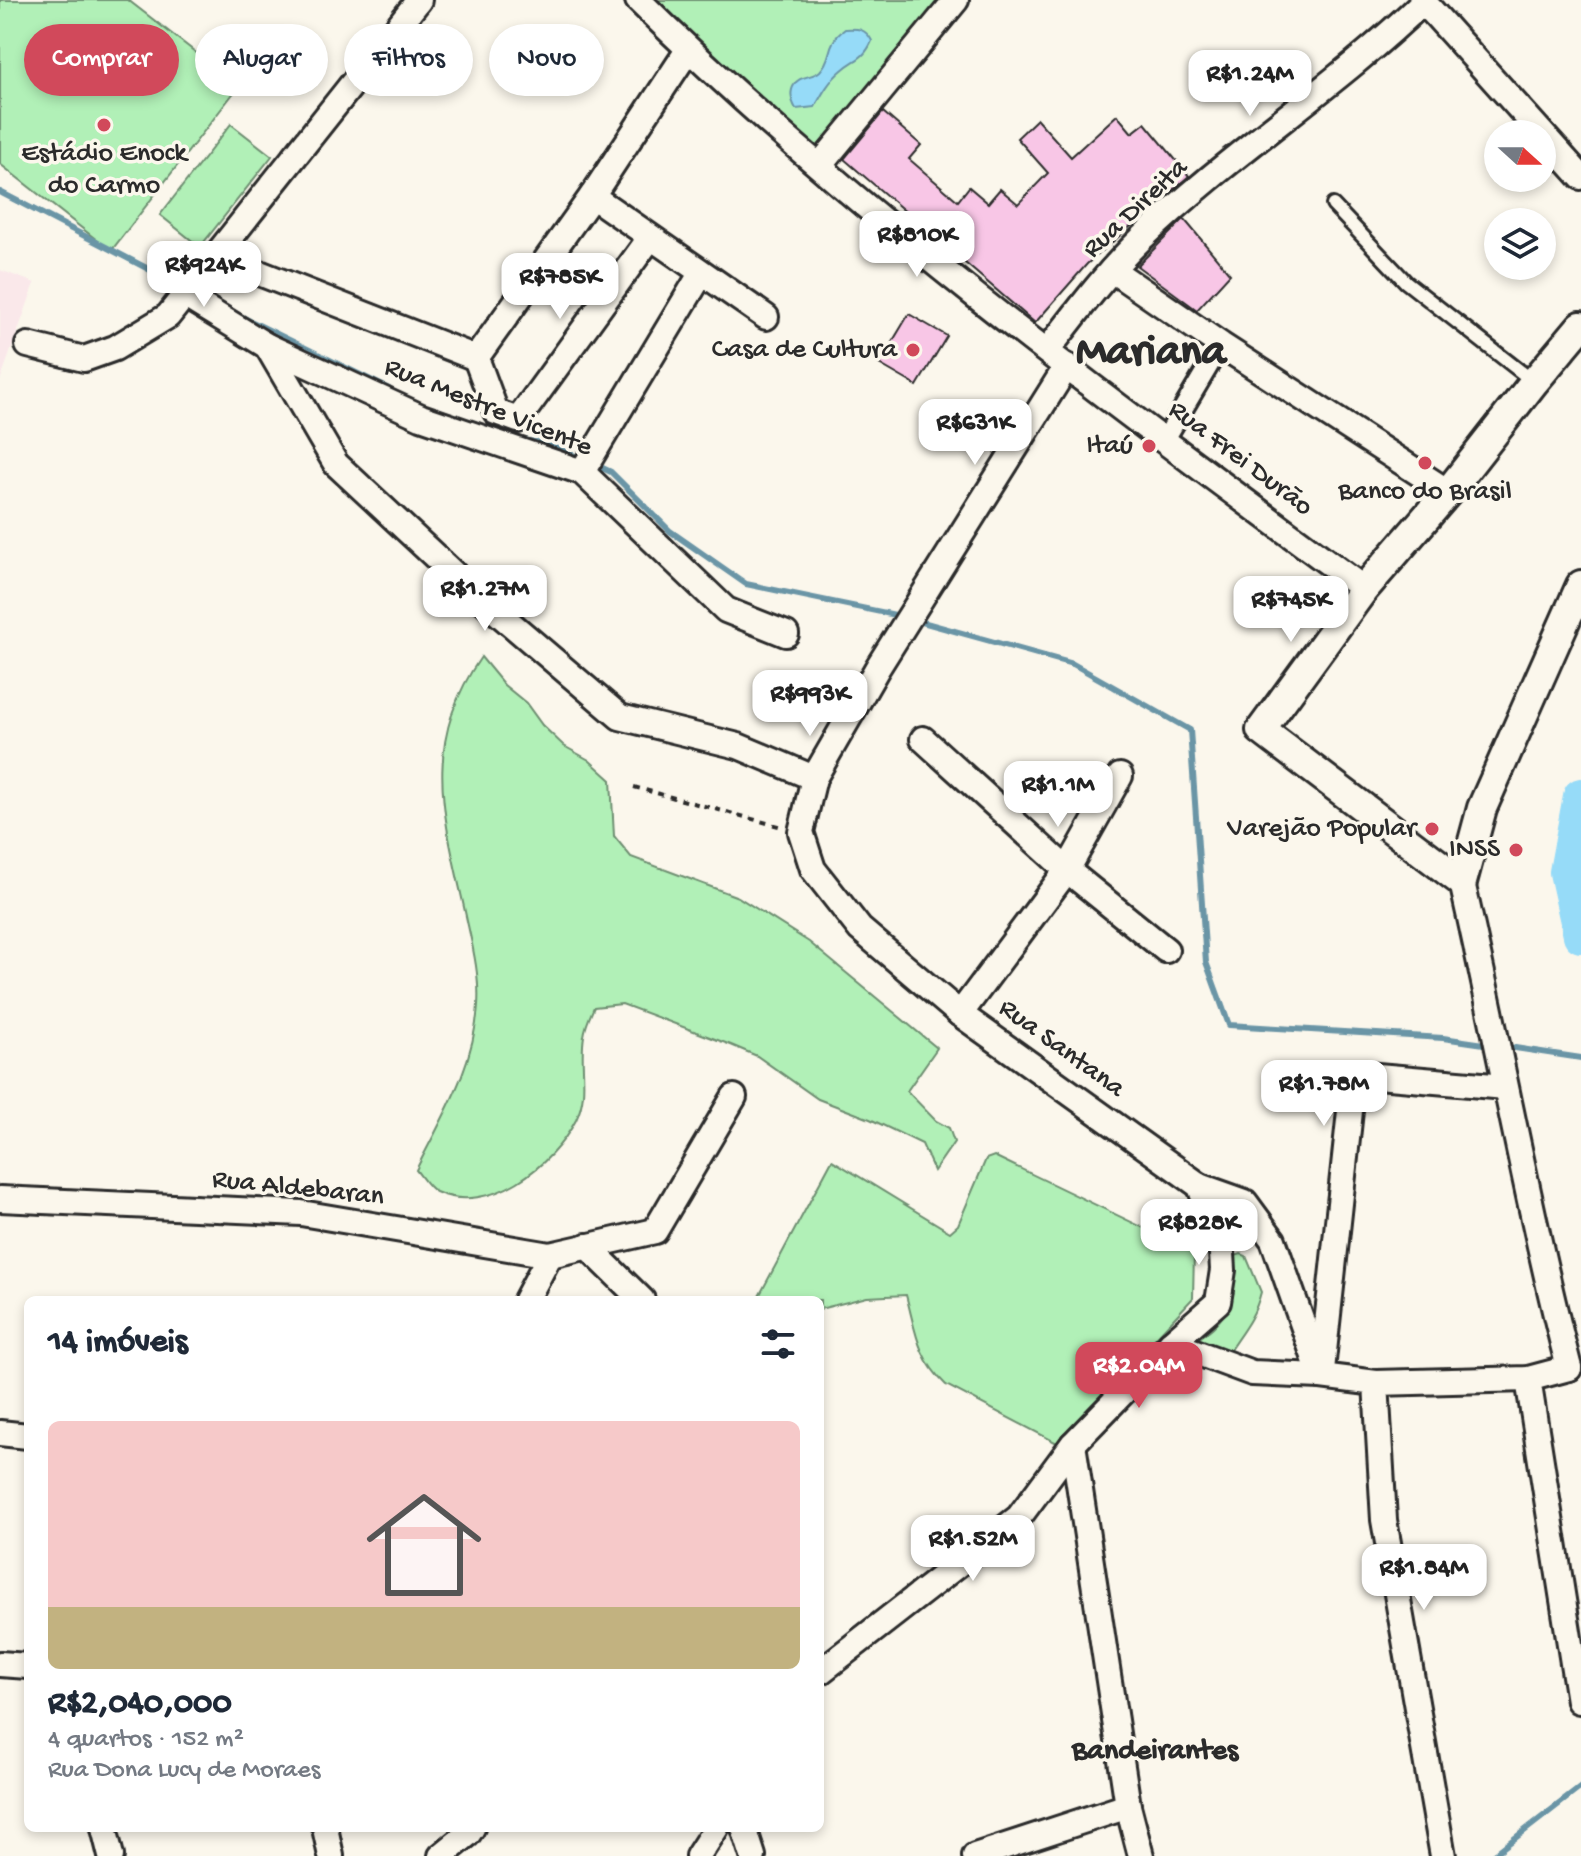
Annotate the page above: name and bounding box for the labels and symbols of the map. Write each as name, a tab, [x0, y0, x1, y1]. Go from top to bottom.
pin: R$1.24M	[1176, 50, 1324, 118]
marker: Estádio Enock do Carmo	[95, 116, 113, 134]
north arrow	[1484, 120, 1556, 192]
place label: Estádio Enock do Carmo	[21, 138, 189, 203]
street label: Rua Direita	[1077, 151, 1196, 266]
pin: R$810K	[852, 211, 982, 279]
pin: R$924K	[139, 241, 269, 309]
pin: R$785K	[495, 253, 625, 321]
district label: Mariana	[1076, 328, 1228, 380]
place label: Casa de Cultura	[712, 334, 898, 367]
marker: Casa de Cultura	[904, 341, 922, 359]
street label: Rua Mestre Vicente	[379, 351, 597, 465]
street label: Rua Frei Durão	[1161, 394, 1319, 524]
pin: R$631K	[910, 399, 1040, 467]
place label: Itaú	[1086, 430, 1133, 463]
marker: Itaú	[1140, 437, 1158, 455]
marker: Banco do Brasil	[1416, 454, 1434, 472]
place label: Banco do Brasil	[1337, 476, 1512, 509]
pin: R$1.27M	[411, 565, 559, 633]
pin: R$745K	[1226, 576, 1356, 644]
pin: R$993K	[745, 670, 875, 738]
pin: R$1.1M	[993, 761, 1123, 829]
place label: Varejão Popular	[1226, 813, 1418, 846]
marker: Varejão Popular	[1423, 820, 1441, 838]
place label: INSS	[1449, 834, 1500, 867]
marker: INSS	[1507, 841, 1525, 859]
street label: Rua Santana	[992, 992, 1132, 1107]
pin: R$1.78M	[1250, 1060, 1398, 1128]
street label: Rua Aldebaran	[210, 1164, 386, 1215]
pin: R$828K	[1134, 1199, 1264, 1267]
pin: R$2.04M	[1065, 1342, 1213, 1410]
pin: R$1.52M	[899, 1515, 1047, 1583]
pin: R$1.84M	[1350, 1544, 1498, 1612]
district label: Bandeirantes	[1071, 1735, 1240, 1770]

